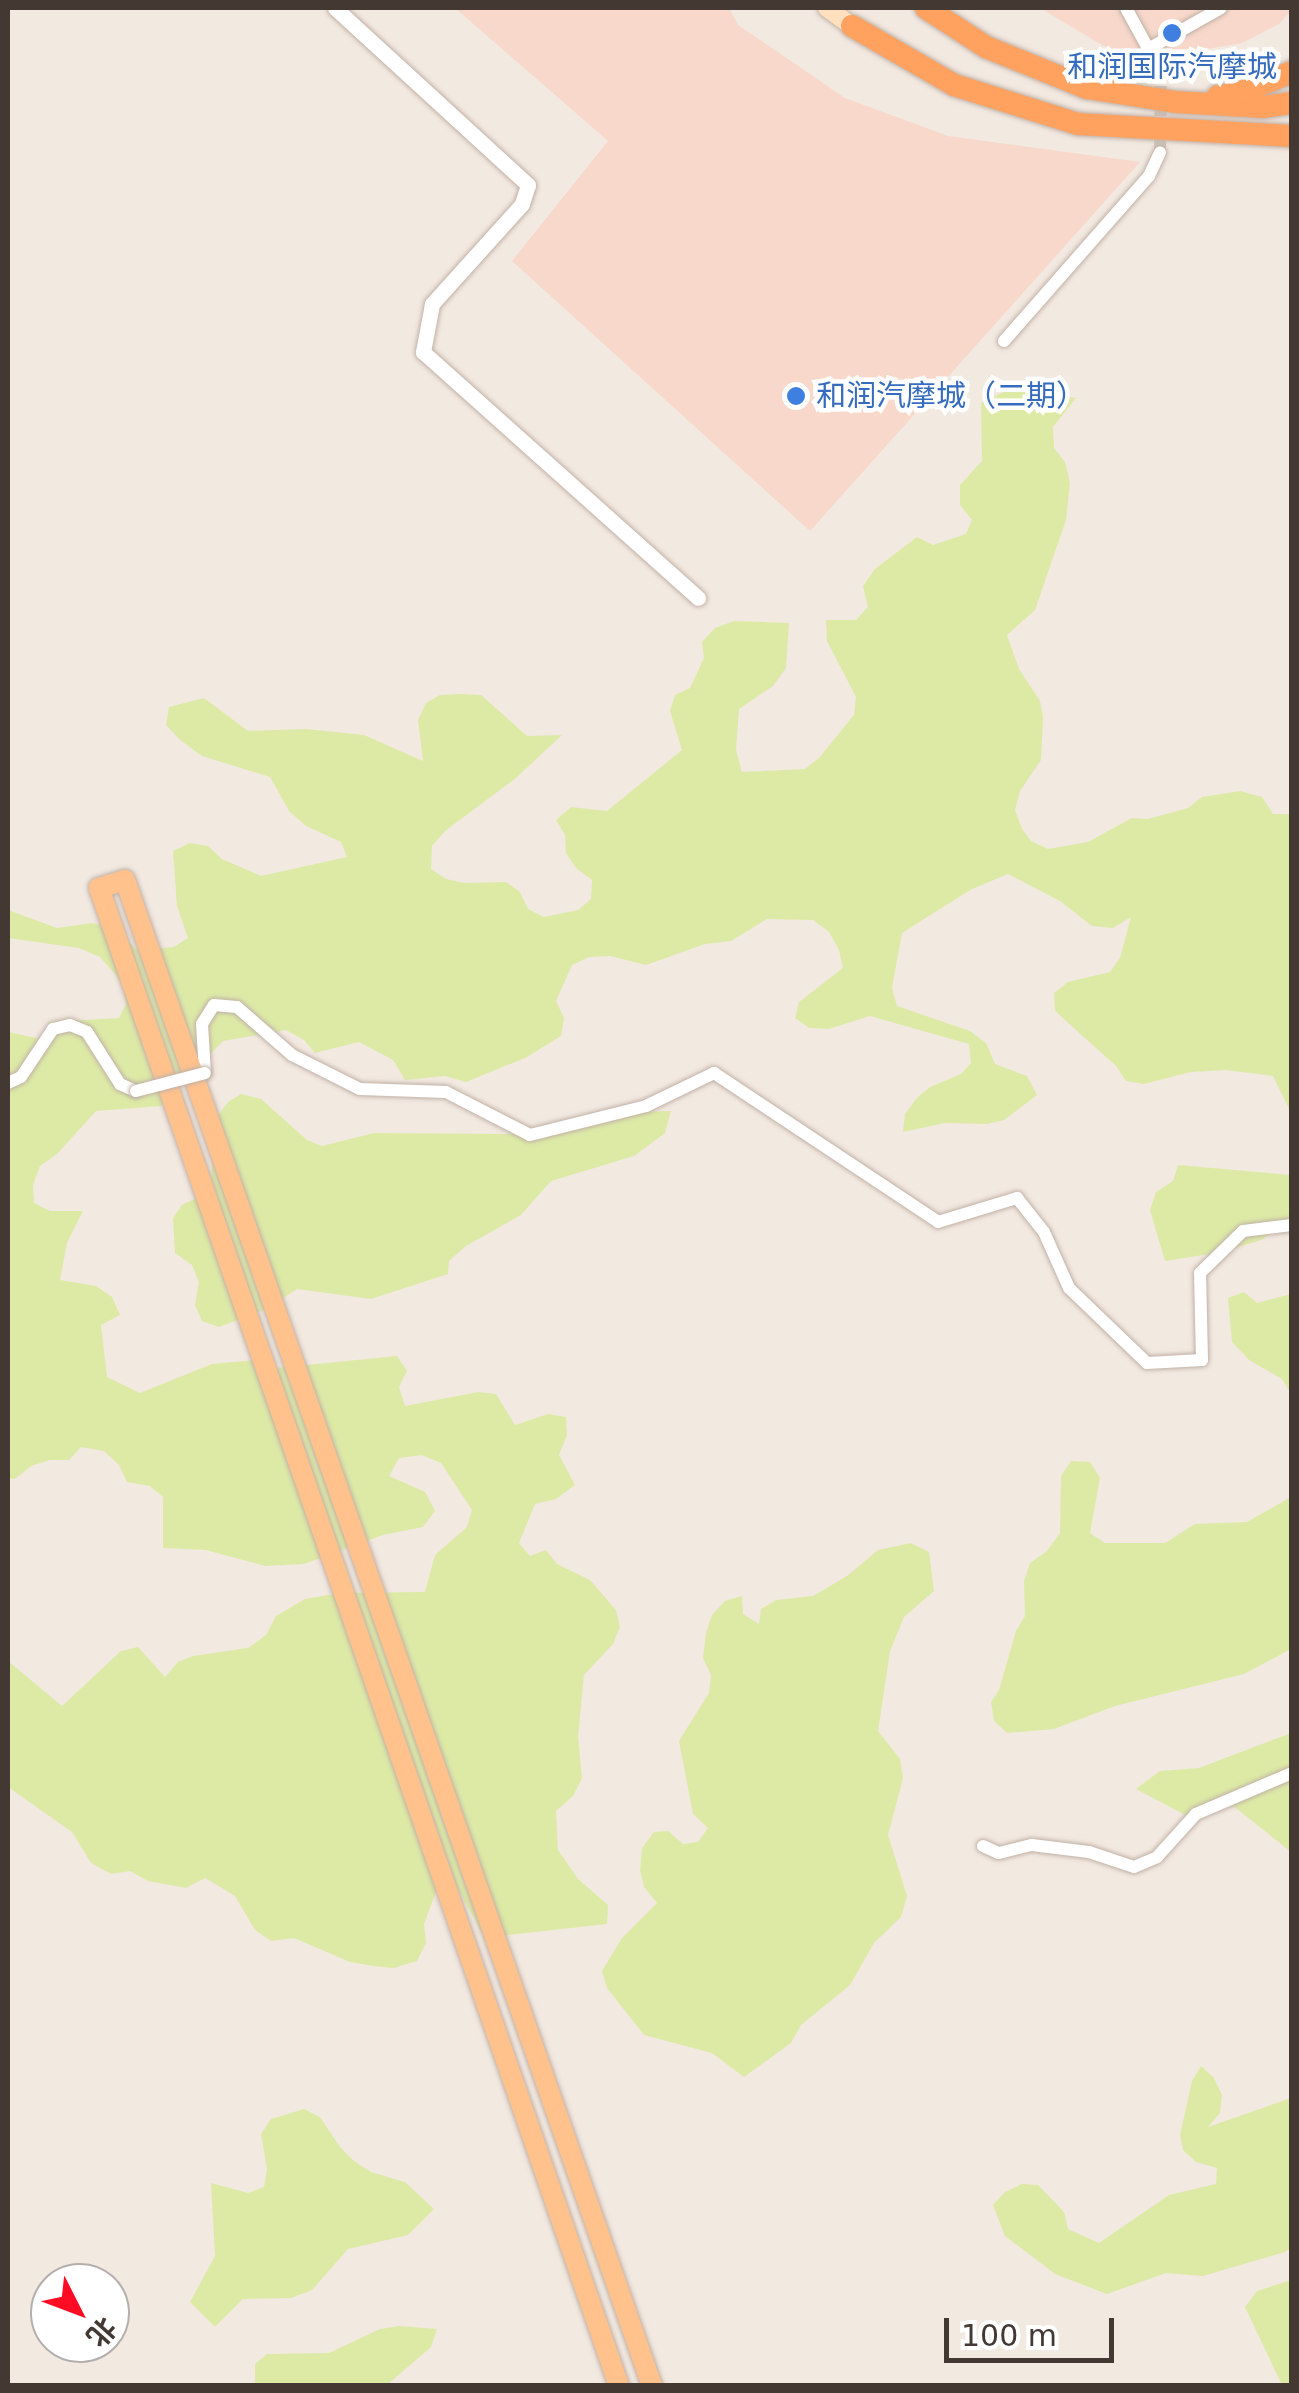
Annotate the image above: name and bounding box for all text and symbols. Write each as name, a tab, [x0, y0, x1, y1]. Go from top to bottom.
marker: 和润国际汽摩城	[1161, 22, 1183, 44]
place label: 和润国际汽摩城	[1067, 49, 1277, 85]
place label: 和润汽摩城（二期）	[816, 378, 1086, 414]
marker: 和润汽摩城（二期）	[785, 385, 807, 407]
north arrow	[30, 2263, 130, 2363]
scale bar	[949, 2298, 1119, 2360]
text: 北	[80, 2311, 123, 2354]
text: 100 m	[961, 2318, 1057, 2353]

